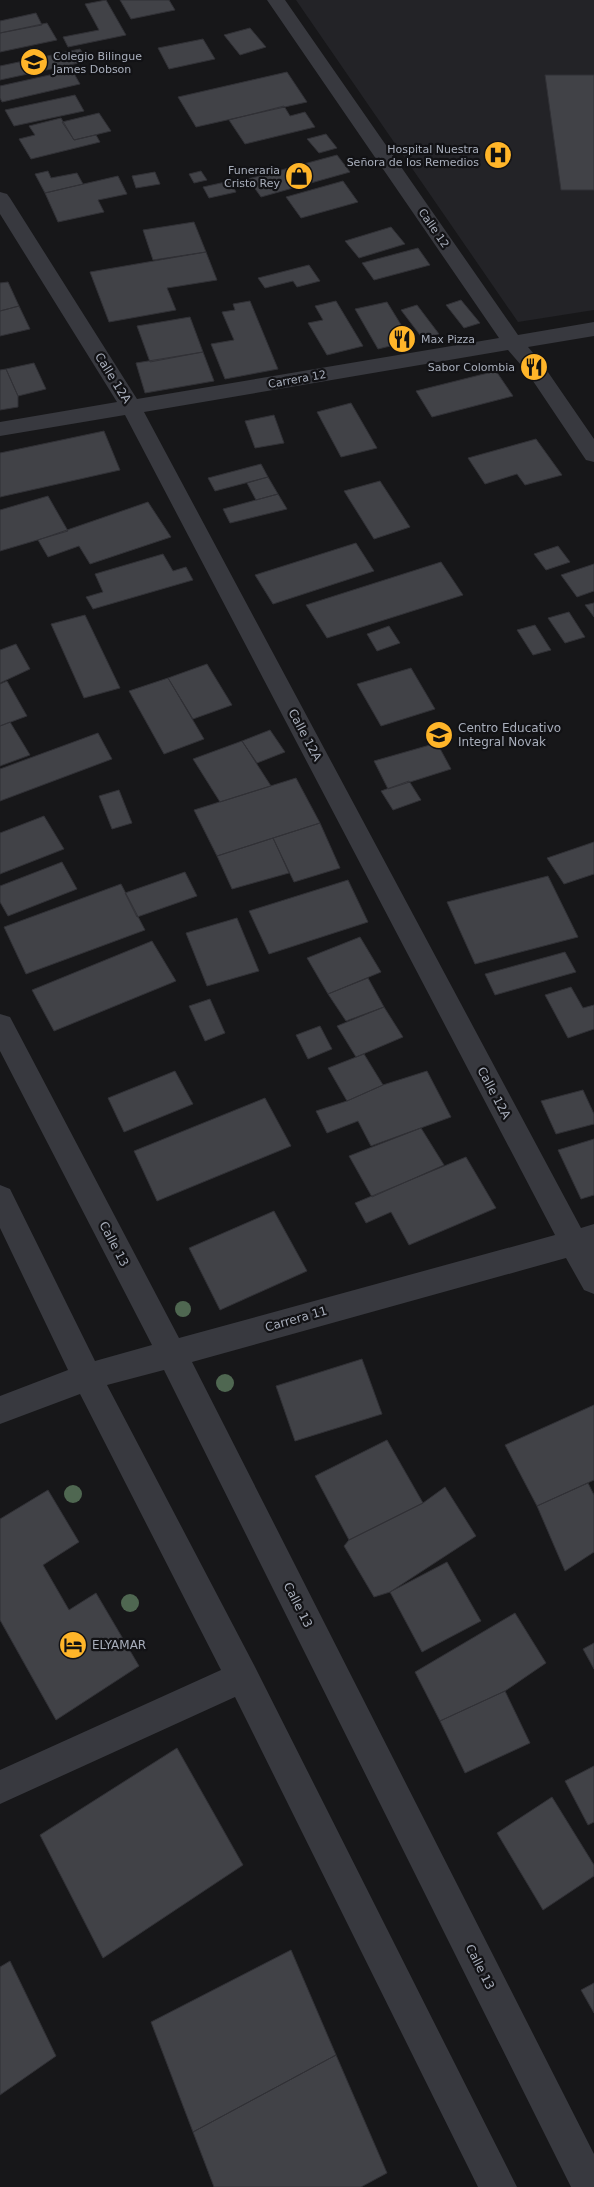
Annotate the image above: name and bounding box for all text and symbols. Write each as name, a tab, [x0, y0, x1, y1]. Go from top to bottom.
school or university icon: Colegio Bilingue James Dobson	[19, 47, 49, 77]
place label: Colegio Bilingue James Dobson	[52, 50, 142, 76]
hospital icon: Hospital Nuestra Señora de los Remedios	[483, 140, 513, 170]
place label: Hospital Nuestra Señora de los Remedios	[347, 143, 479, 169]
shop icon: Funeraria Cristo Rey	[284, 161, 314, 191]
place label: Funeraria Cristo Rey	[224, 164, 280, 190]
street label: Calle 12	[415, 206, 452, 250]
restaurant icon: Max Pizza	[387, 324, 417, 354]
place label: Max Pizza	[421, 333, 475, 346]
street label: Calle 12A	[92, 350, 134, 407]
restaurant icon: Sabor Colombia	[519, 352, 549, 382]
place label: Sabor Colombia	[428, 361, 515, 374]
street label: Carrera 12	[267, 368, 327, 391]
street label: Calle 12A	[285, 707, 325, 764]
school or university icon: Centro Educativo Integral Novak	[424, 720, 454, 750]
place label: Centro Educativo Integral Novak	[458, 721, 561, 749]
street label: Calle 12A	[474, 1065, 514, 1122]
street label: Calle 13	[96, 1219, 132, 1269]
street label: Carrera 11	[263, 1303, 329, 1335]
street label: Calle 13	[281, 1580, 315, 1630]
hotel icon: ELYAMAR	[58, 1630, 88, 1660]
place label: ELYAMAR	[92, 1638, 146, 1652]
street label: Calle 13	[463, 1942, 497, 1992]

